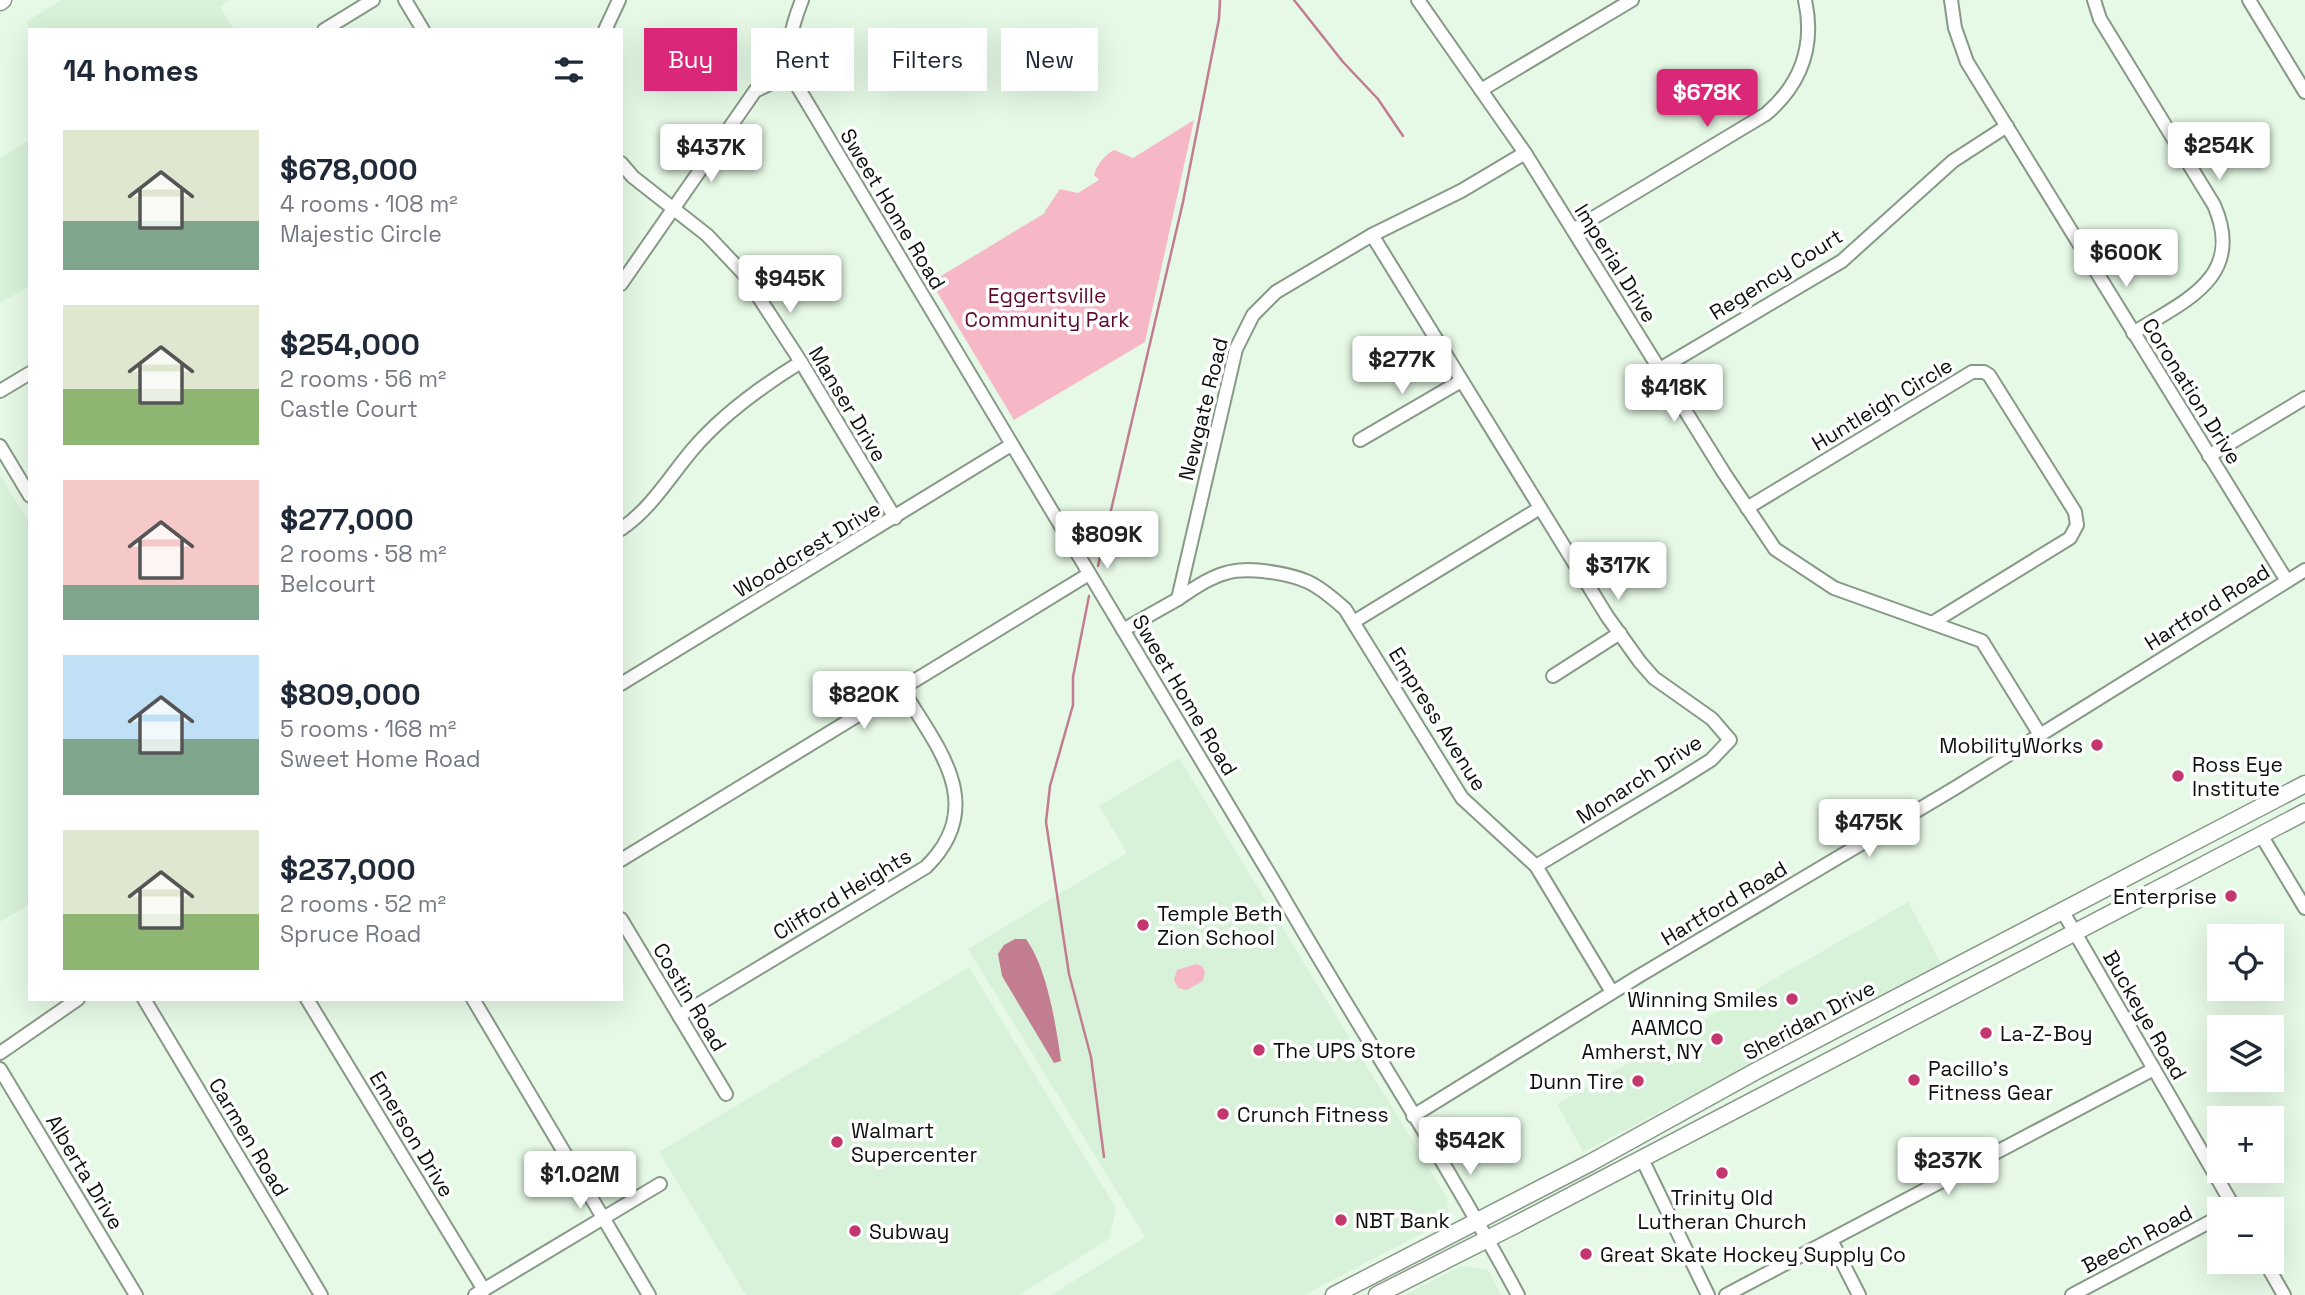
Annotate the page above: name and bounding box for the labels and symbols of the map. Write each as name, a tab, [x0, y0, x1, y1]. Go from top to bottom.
pin: $678K	[1658, 69, 1756, 129]
pin: $254K	[2170, 122, 2268, 182]
pin: $437K	[662, 124, 760, 184]
street label: Sweet Home Road	[834, 124, 952, 294]
street label: Imperial Drive	[1569, 199, 1663, 327]
street label: Regency Court	[1704, 222, 1848, 326]
pin: $600K	[2077, 230, 2175, 289]
pin: $945K	[741, 256, 839, 315]
park label: Eggertsville Community Park	[965, 282, 1129, 333]
street label: Coronation Drive	[2136, 313, 2248, 469]
street label: Newgate Road	[1172, 335, 1234, 483]
pin: $277K	[1353, 336, 1451, 396]
street label: Manser Drive	[803, 341, 893, 467]
street label: Huntleigh Circle	[1807, 351, 1957, 457]
pin: $418K	[1625, 364, 1723, 424]
street label: Woodcrest Drive	[729, 495, 885, 603]
pin: $809K	[1058, 512, 1156, 571]
pin: $317K	[1569, 542, 1667, 602]
street label: Hartford Road	[2139, 558, 2275, 656]
street label: Sweet Home Road	[1126, 610, 1244, 780]
street label: Empress Avenue	[1383, 642, 1493, 796]
pin: $820K	[815, 672, 913, 731]
street label: Monarch Drive	[1571, 728, 1707, 830]
place label: MobilityWorks	[1939, 732, 2083, 759]
marker: MobilityWorks	[2089, 737, 2105, 753]
place label: Ross Eye Institute	[2192, 751, 2283, 802]
marker: Ross Eye Institute	[2170, 768, 2186, 784]
pin: $475K	[1820, 800, 1918, 859]
street label: Clifford Heights	[768, 842, 916, 946]
street label: Hartford Road	[1656, 855, 1792, 951]
place label: Enterprise	[2113, 883, 2217, 910]
marker: Enterprise	[2223, 888, 2239, 904]
place label: Temple Beth Zion School	[1157, 900, 1283, 951]
marker: Temple Beth Zion School	[1135, 917, 1151, 933]
street label: Costin Road	[647, 938, 733, 1056]
street label: Buckeye Road	[2097, 946, 2193, 1084]
street label: Sheridan Drive	[1738, 974, 1880, 1066]
place label: Winning Smiles	[1627, 986, 1778, 1013]
marker: Winning Smiles	[1784, 991, 1800, 1007]
place label: AAMCO Amherst, NY	[1581, 1014, 1703, 1065]
place label: La-Z-Boy	[2000, 1020, 2093, 1047]
marker: La-Z-Boy	[1978, 1025, 1994, 1041]
marker: AAMCO Amherst, NY	[1709, 1031, 1725, 1047]
place label: The UPS Store	[1273, 1037, 1416, 1064]
marker: The UPS Store	[1251, 1042, 1267, 1058]
place label: Pacillo's Fitness Gear	[1928, 1055, 2053, 1106]
street label: Emerson Drive	[364, 1066, 460, 1202]
place label: Dunn Tire	[1529, 1068, 1624, 1095]
marker: Pacillo's Fitness Gear	[1906, 1072, 1922, 1088]
street label: Carmen Road	[203, 1073, 295, 1201]
marker: Dunn Tire	[1630, 1073, 1646, 1089]
place label: Crunch Fitness	[1237, 1101, 1389, 1128]
marker: Crunch Fitness	[1215, 1106, 1231, 1122]
street label: Alberta Drive	[40, 1109, 130, 1235]
place label: Walmart Supercenter	[851, 1117, 978, 1168]
pin: $542K	[1421, 1118, 1519, 1177]
marker: Walmart Supercenter	[829, 1134, 845, 1150]
pin: $237K	[1899, 1138, 1997, 1197]
pin: $1.02M	[523, 1152, 637, 1211]
marker: Trinity Old Lutheran Church	[1714, 1165, 1730, 1181]
place label: Trinity Old Lutheran Church	[1637, 1184, 1807, 1235]
street label: Beech Road	[2077, 1199, 2197, 1279]
place label: NBT Bank	[1355, 1207, 1450, 1234]
marker: NBT Bank	[1333, 1212, 1349, 1228]
place label: Subway	[869, 1218, 949, 1245]
marker: Subway	[847, 1223, 863, 1239]
place label: Great Skate Hockey Supply Co	[1600, 1241, 1906, 1268]
marker: Great Skate Hockey Supply Co	[1578, 1246, 1594, 1262]

